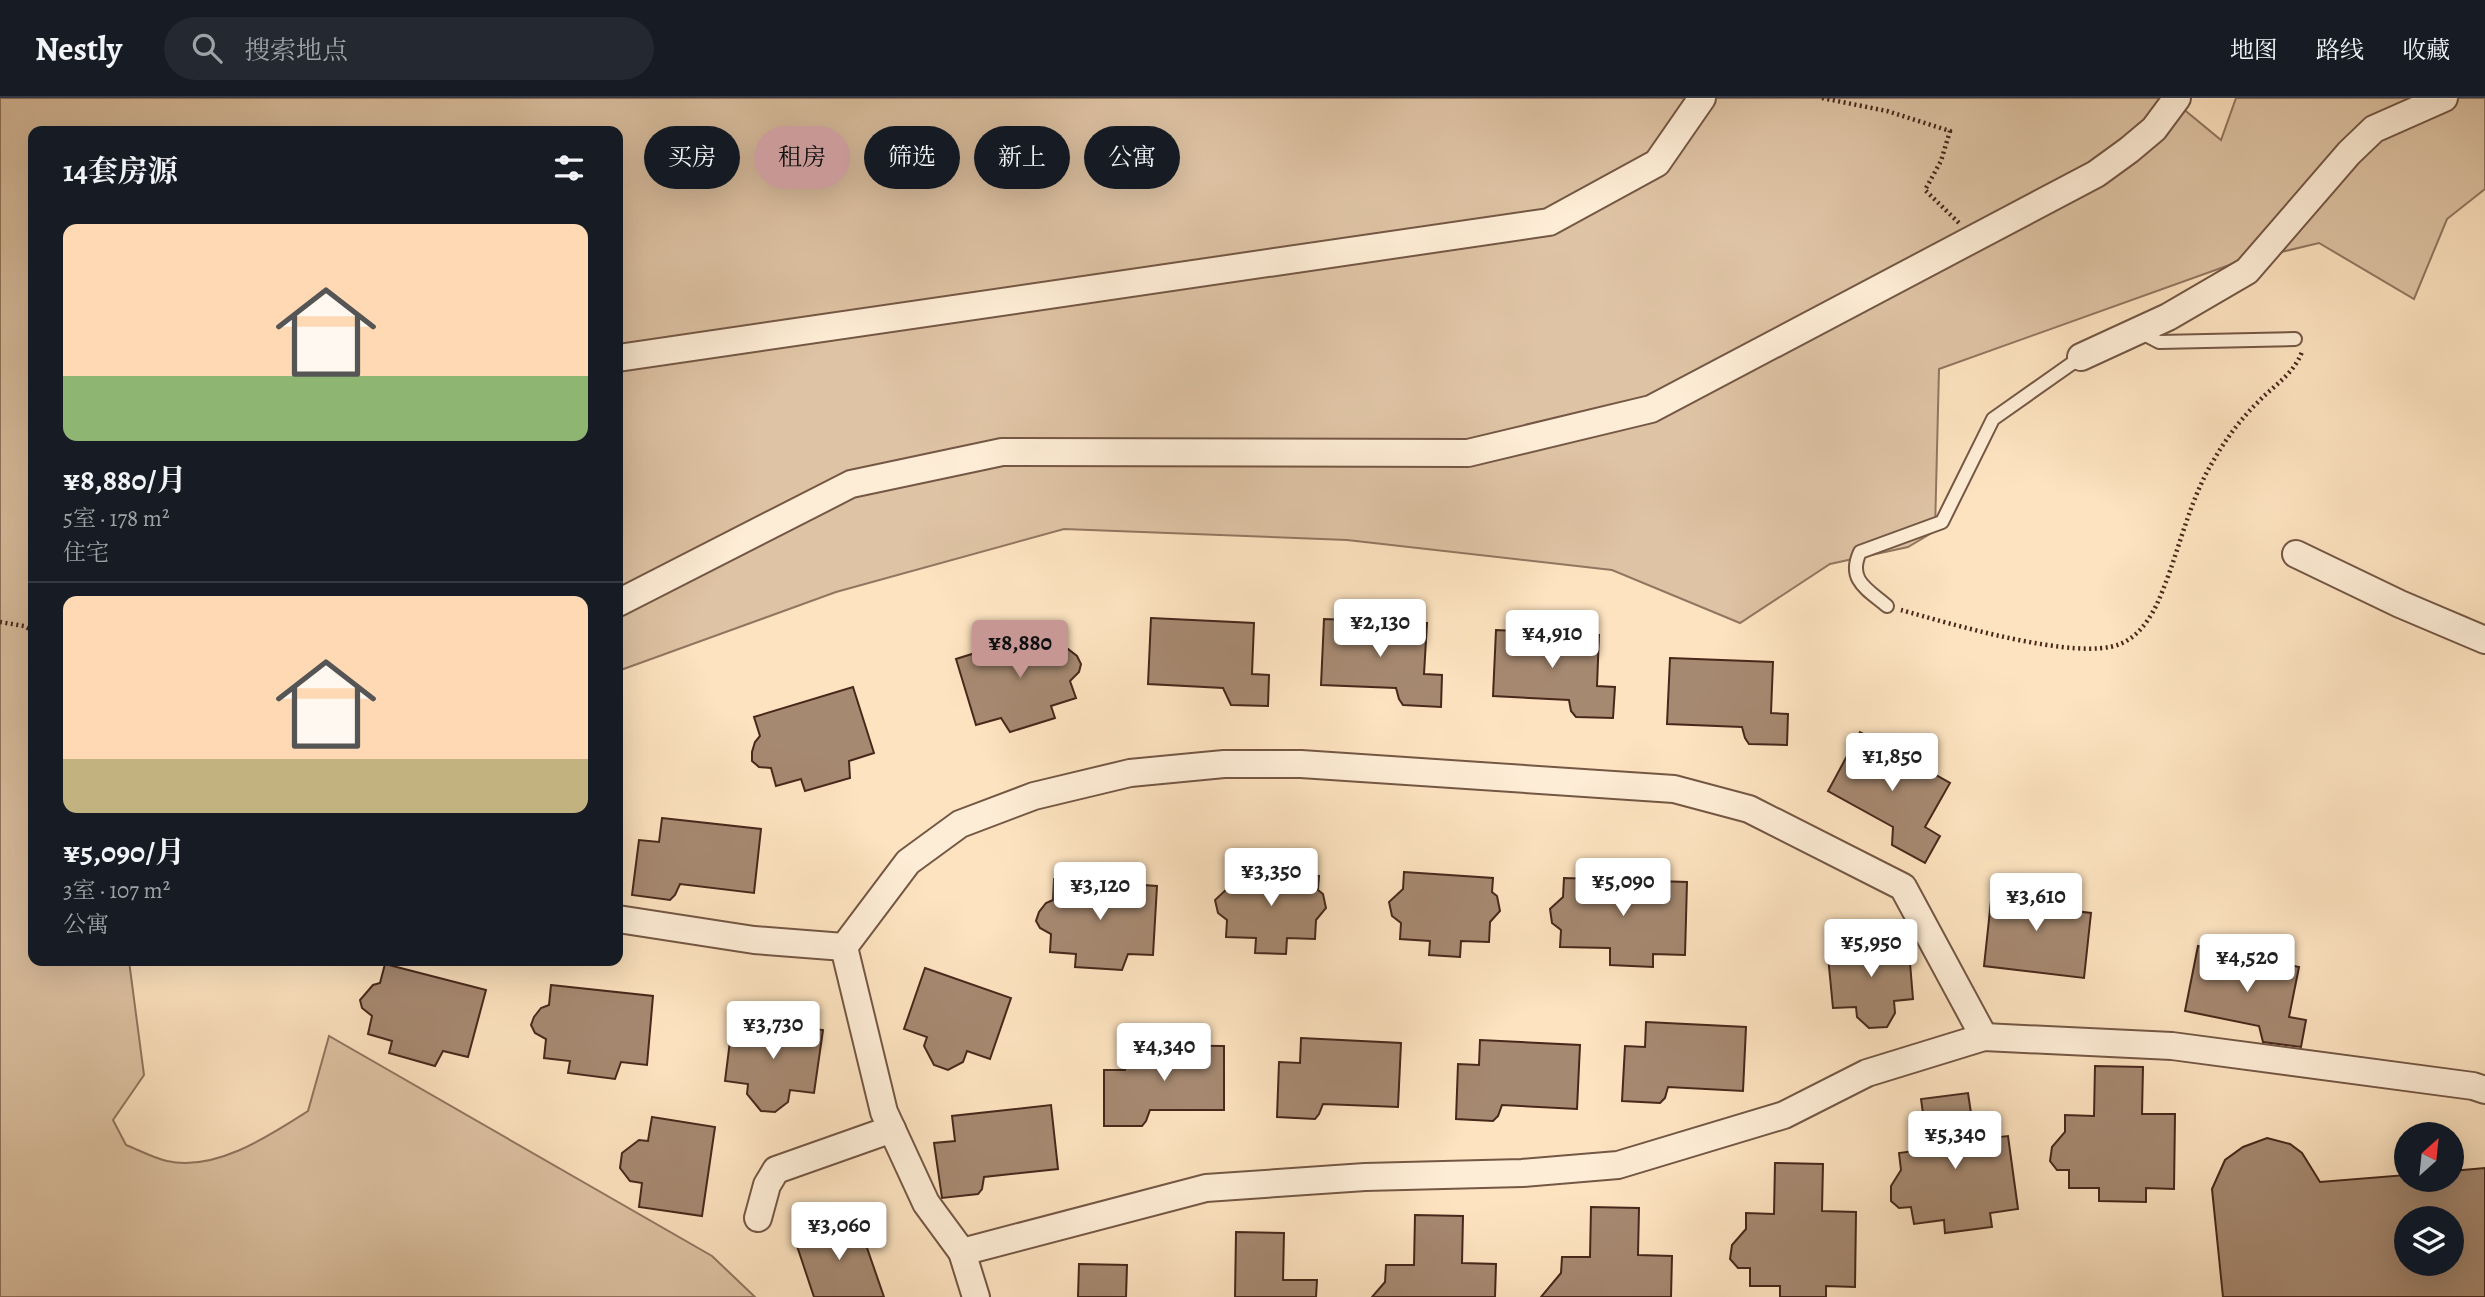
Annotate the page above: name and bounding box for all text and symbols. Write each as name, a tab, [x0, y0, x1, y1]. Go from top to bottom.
search box	[164, 17, 654, 80]
text: Nestly	[35, 26, 122, 71]
icon: search	[188, 29, 226, 67]
text: 搜索地点	[244, 33, 348, 68]
text: 地图	[2230, 34, 2278, 66]
text: 路线	[2316, 34, 2364, 66]
text: 收藏	[2402, 34, 2450, 66]
chip: 买房	[644, 126, 740, 189]
chip: 租房	[754, 126, 850, 189]
chip: 筛选	[864, 126, 960, 189]
chip: 新上	[974, 126, 1070, 189]
chip: 公寓	[1084, 126, 1180, 189]
icon: filters	[550, 149, 588, 187]
text: 14套房源	[63, 151, 178, 191]
icon: home	[263, 269, 389, 395]
text: ¥8,880/月	[63, 460, 186, 500]
text: 5室 · 178 m²	[63, 503, 170, 534]
text: 住宅	[63, 537, 109, 568]
pin: ¥2,130	[1323, 600, 1437, 659]
text: ¥2,130	[1350, 606, 1410, 637]
pin: ¥4,910	[1495, 610, 1609, 670]
text: ¥4,910	[1522, 617, 1582, 648]
pin: ¥8,880	[963, 620, 1077, 680]
text: ¥8,880	[988, 627, 1052, 658]
icon: home	[263, 641, 389, 767]
pin: ¥1,850	[1835, 734, 1949, 793]
text: ¥1,850	[1862, 740, 1922, 771]
text: ¥5,090/月	[63, 832, 185, 872]
pin: ¥3,350	[1214, 848, 1328, 908]
text: ¥3,350	[1241, 855, 1301, 886]
pin: ¥5,090	[1566, 858, 1680, 918]
pin: ¥3,120	[1043, 862, 1157, 922]
text: ¥5,090	[1592, 865, 1655, 896]
text: ¥3,120	[1070, 869, 1130, 900]
pin: ¥3,610	[1979, 874, 2093, 933]
text: 3室 · 107 m²	[63, 875, 170, 906]
text: ¥3,610	[2006, 880, 2066, 911]
text: 公寓	[63, 909, 109, 940]
pin: ¥5,950	[1814, 920, 1928, 979]
text: ¥5,950	[1840, 926, 1902, 957]
pin: ¥4,520	[2190, 934, 2304, 994]
text: ¥4,520	[2216, 941, 2278, 972]
pin: ¥3,730	[716, 1002, 830, 1061]
text: ¥3,730	[743, 1008, 803, 1039]
pin: ¥4,340	[1107, 1024, 1221, 1083]
text: ¥4,340	[1133, 1030, 1195, 1061]
pin: ¥5,340	[1898, 1112, 2012, 1171]
text: ¥5,340	[1924, 1118, 1986, 1149]
north arrow	[2394, 1122, 2464, 1192]
map controls	[2394, 1122, 2464, 1276]
pin: ¥3,060	[782, 1202, 896, 1262]
button: layers	[2394, 1206, 2464, 1276]
text: ¥3,060	[807, 1209, 871, 1240]

